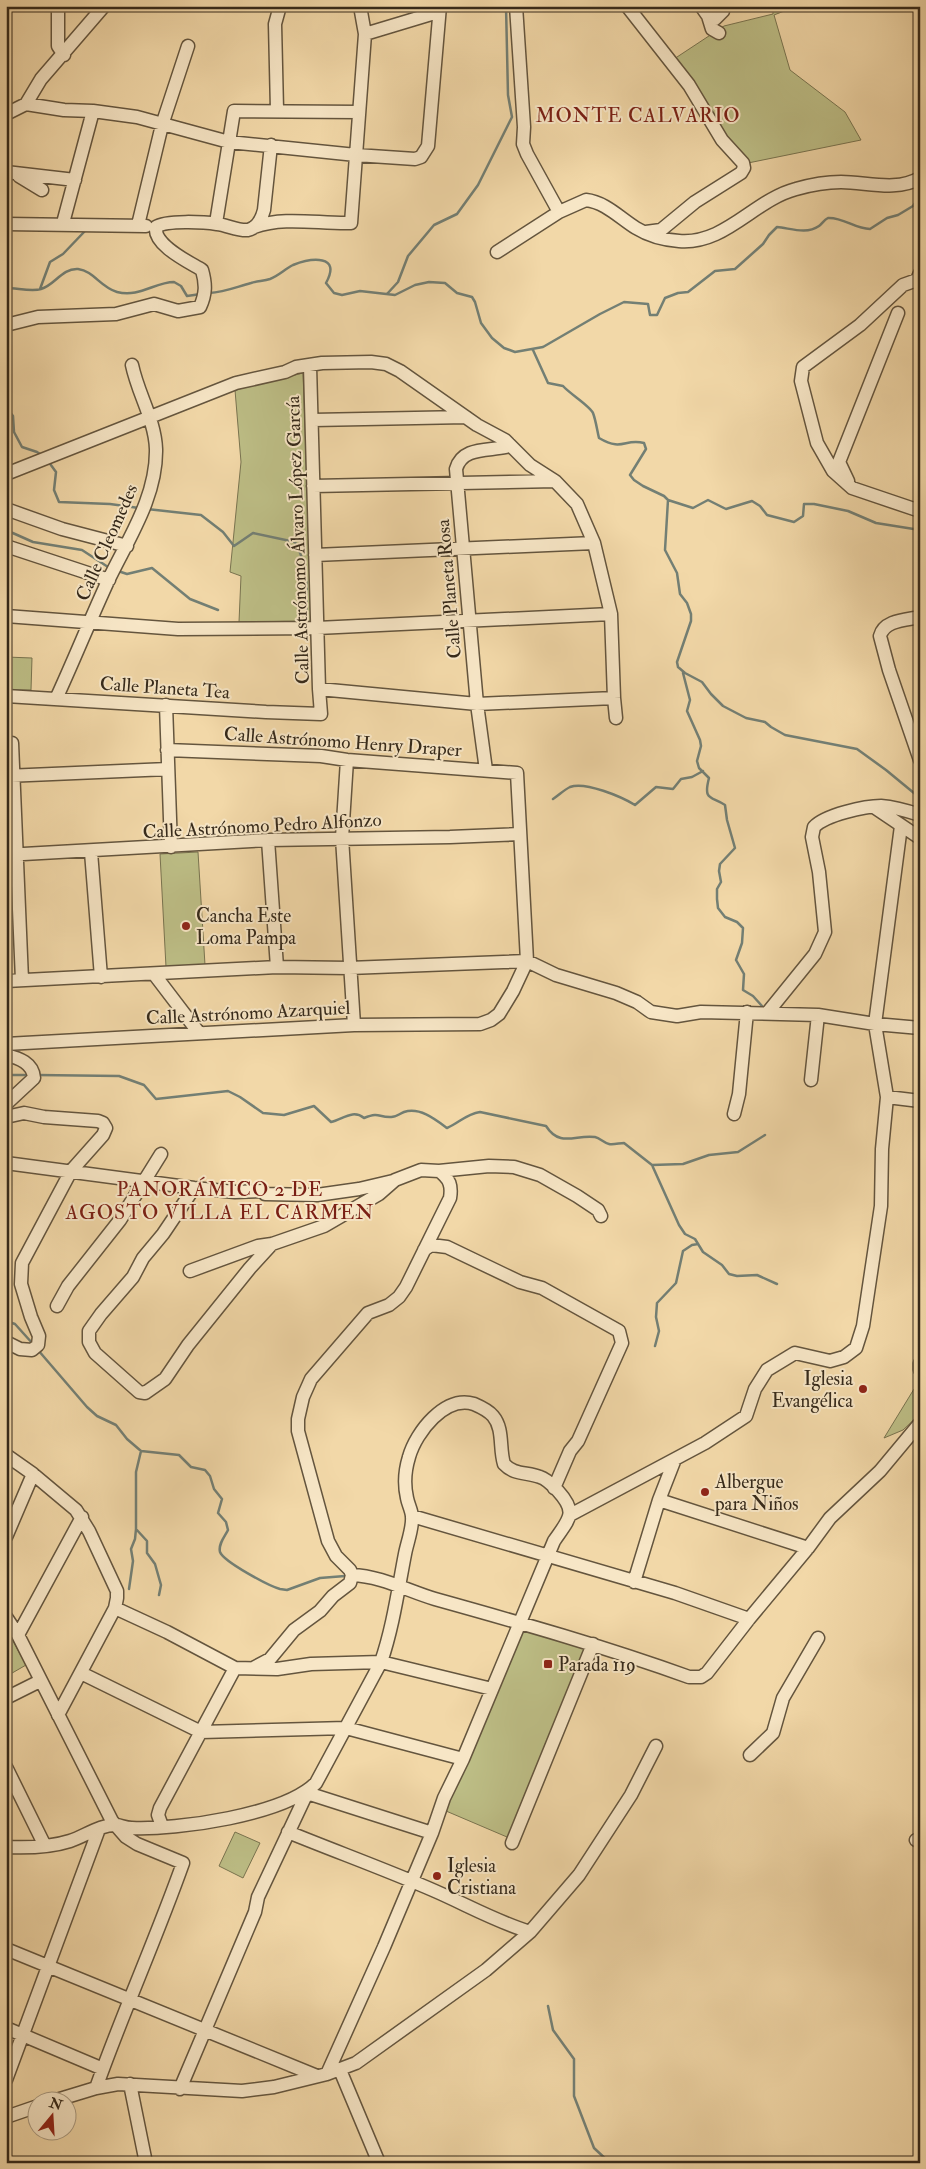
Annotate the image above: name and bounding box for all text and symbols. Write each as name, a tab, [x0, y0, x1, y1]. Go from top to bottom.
district label: MONTE CALVARIO	[535, 103, 741, 128]
street label: Calle Astrónomo Álvaro López García	[279, 395, 316, 685]
street label: Calle Cleomedes	[70, 480, 143, 605]
street label: Calle Planeta Rosa	[431, 518, 467, 660]
street label: Calle Planeta Tea	[99, 671, 231, 705]
street label: Calle Astrónomo Henry Draper	[223, 722, 463, 763]
street label: Calle Astrónomo Pedro Alfonzo	[142, 808, 382, 844]
place label: Cancha Este Loma Pampa	[196, 904, 296, 951]
marker: Cancha Este Loma Pampa	[180, 920, 192, 932]
street label: Calle Astrónomo Azarquiel	[145, 996, 351, 1030]
district label: PANORÁMICO 2 DE AGOSTO VILLA EL CARMEN	[65, 1176, 374, 1225]
place label: Iglesia Evangélica	[771, 1367, 853, 1413]
marker: Iglesia Evangélica	[857, 1383, 869, 1395]
place label: Albergue para Niños	[714, 1470, 799, 1517]
marker: Albergue para Niños	[699, 1486, 711, 1498]
place label: Parada 119	[558, 1653, 636, 1677]
marker: Parada 119	[542, 1658, 554, 1670]
place label: Iglesia Cristiana	[447, 1854, 516, 1900]
marker: Iglesia Cristiana	[431, 1870, 443, 1882]
north arrow	[28, 2092, 78, 2142]
text: N	[46, 2094, 65, 2114]

